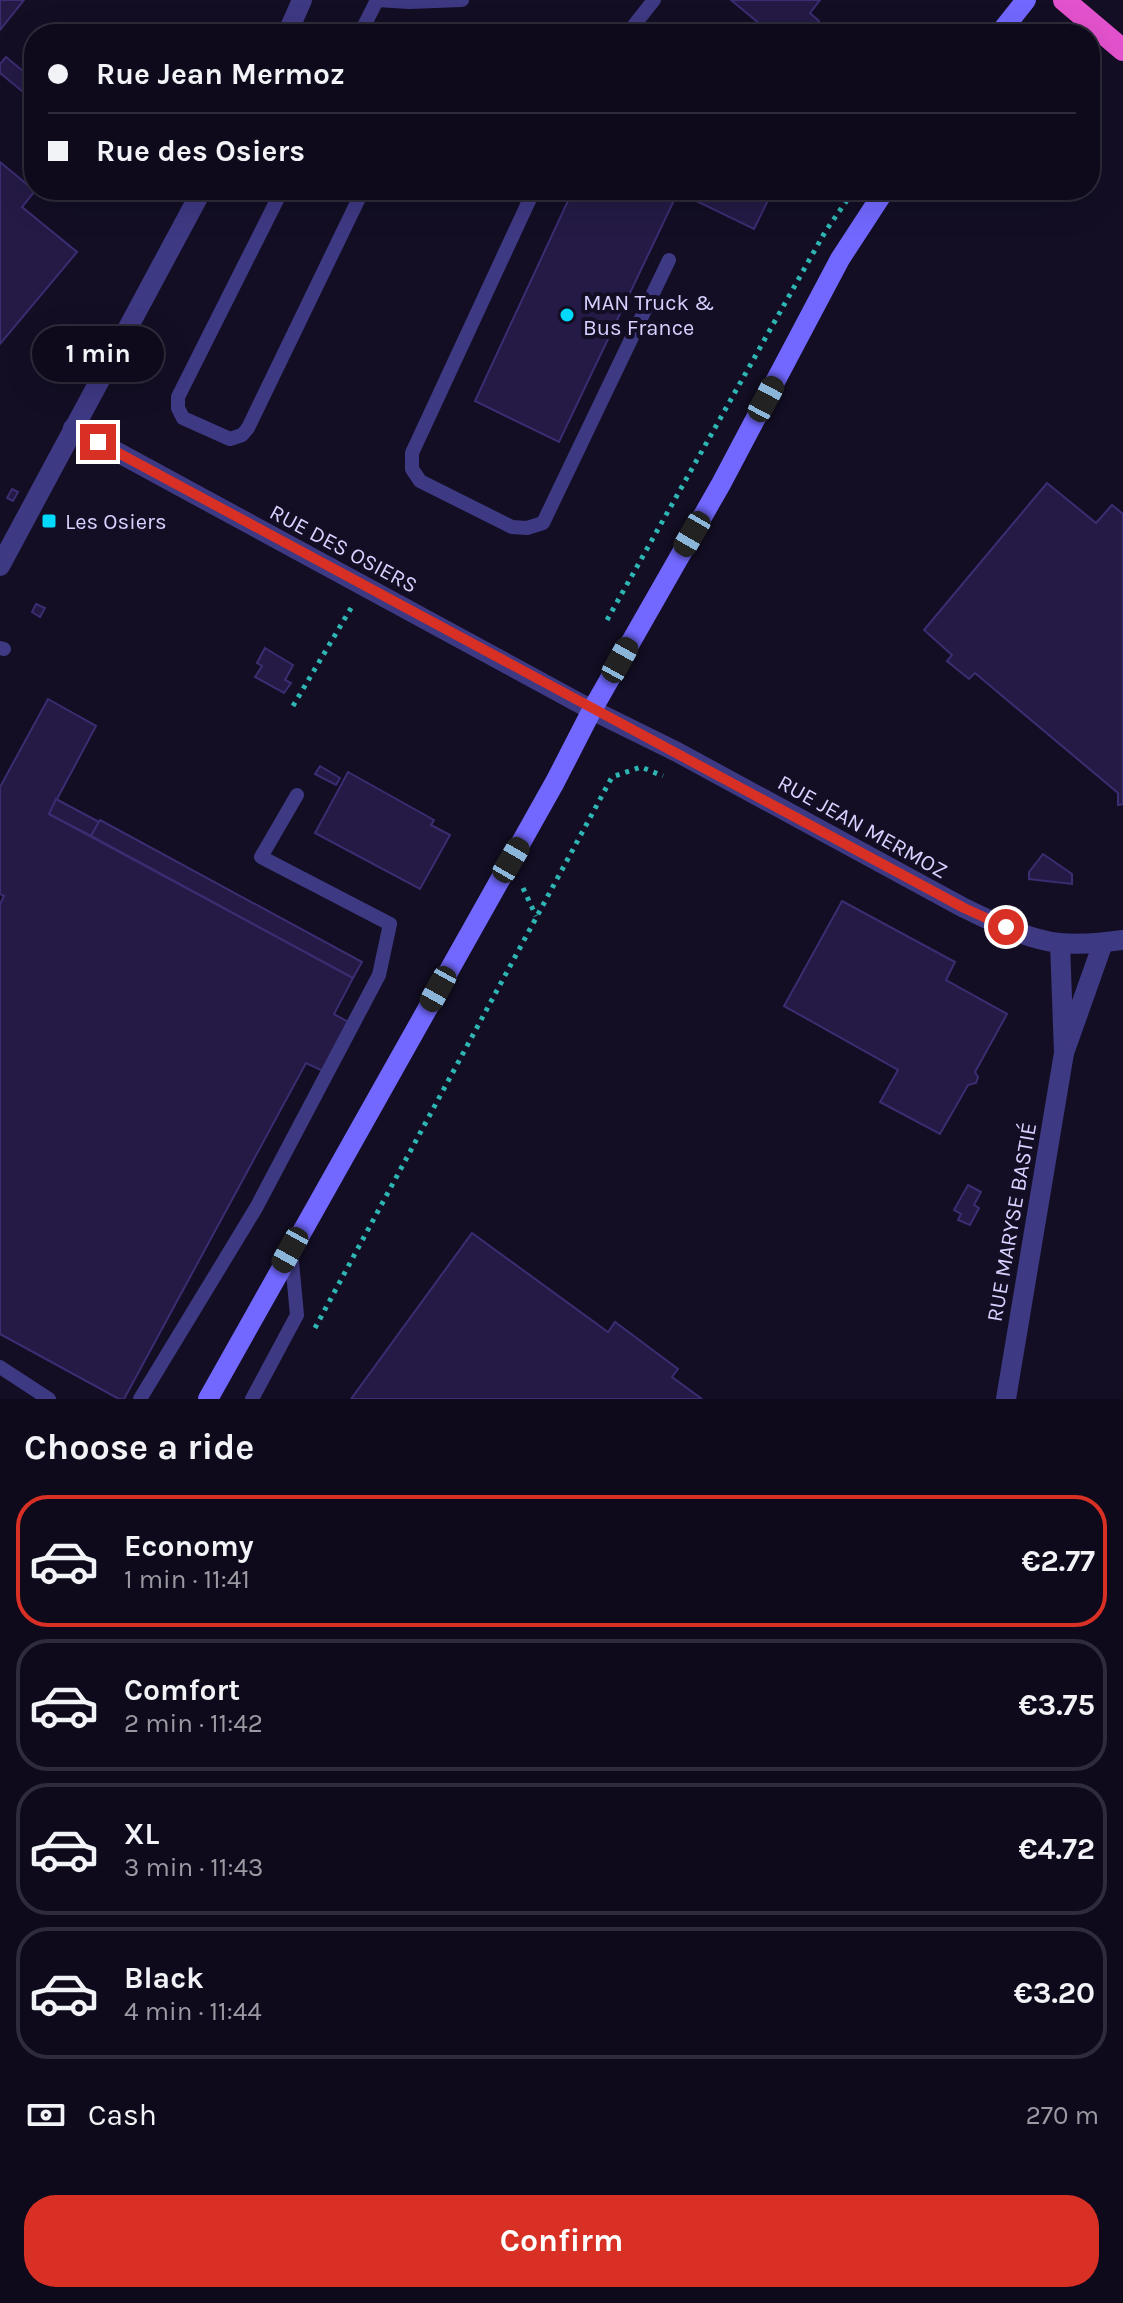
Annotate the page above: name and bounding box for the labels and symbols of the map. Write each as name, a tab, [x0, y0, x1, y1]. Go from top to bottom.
place label: MAN Truck & Bus France	[583, 290, 714, 341]
marker: MAN Truck & Bus France	[558, 306, 576, 324]
callout: 1 min	[32, 326, 164, 382]
car	[744, 372, 788, 426]
route end	[80, 424, 116, 460]
street label: RUE DES OSIERS	[265, 499, 422, 599]
car	[670, 507, 714, 561]
place label: Les Osiers	[65, 509, 167, 535]
marker: Les Osiers	[40, 512, 58, 530]
car	[598, 633, 642, 687]
street label: RUE JEAN MERMOZ	[773, 769, 952, 884]
car	[489, 833, 533, 887]
route start	[988, 909, 1024, 945]
car	[416, 962, 460, 1016]
street label: RUE MARYSE BASTIÉ	[981, 1120, 1042, 1324]
car	[268, 1223, 312, 1277]

